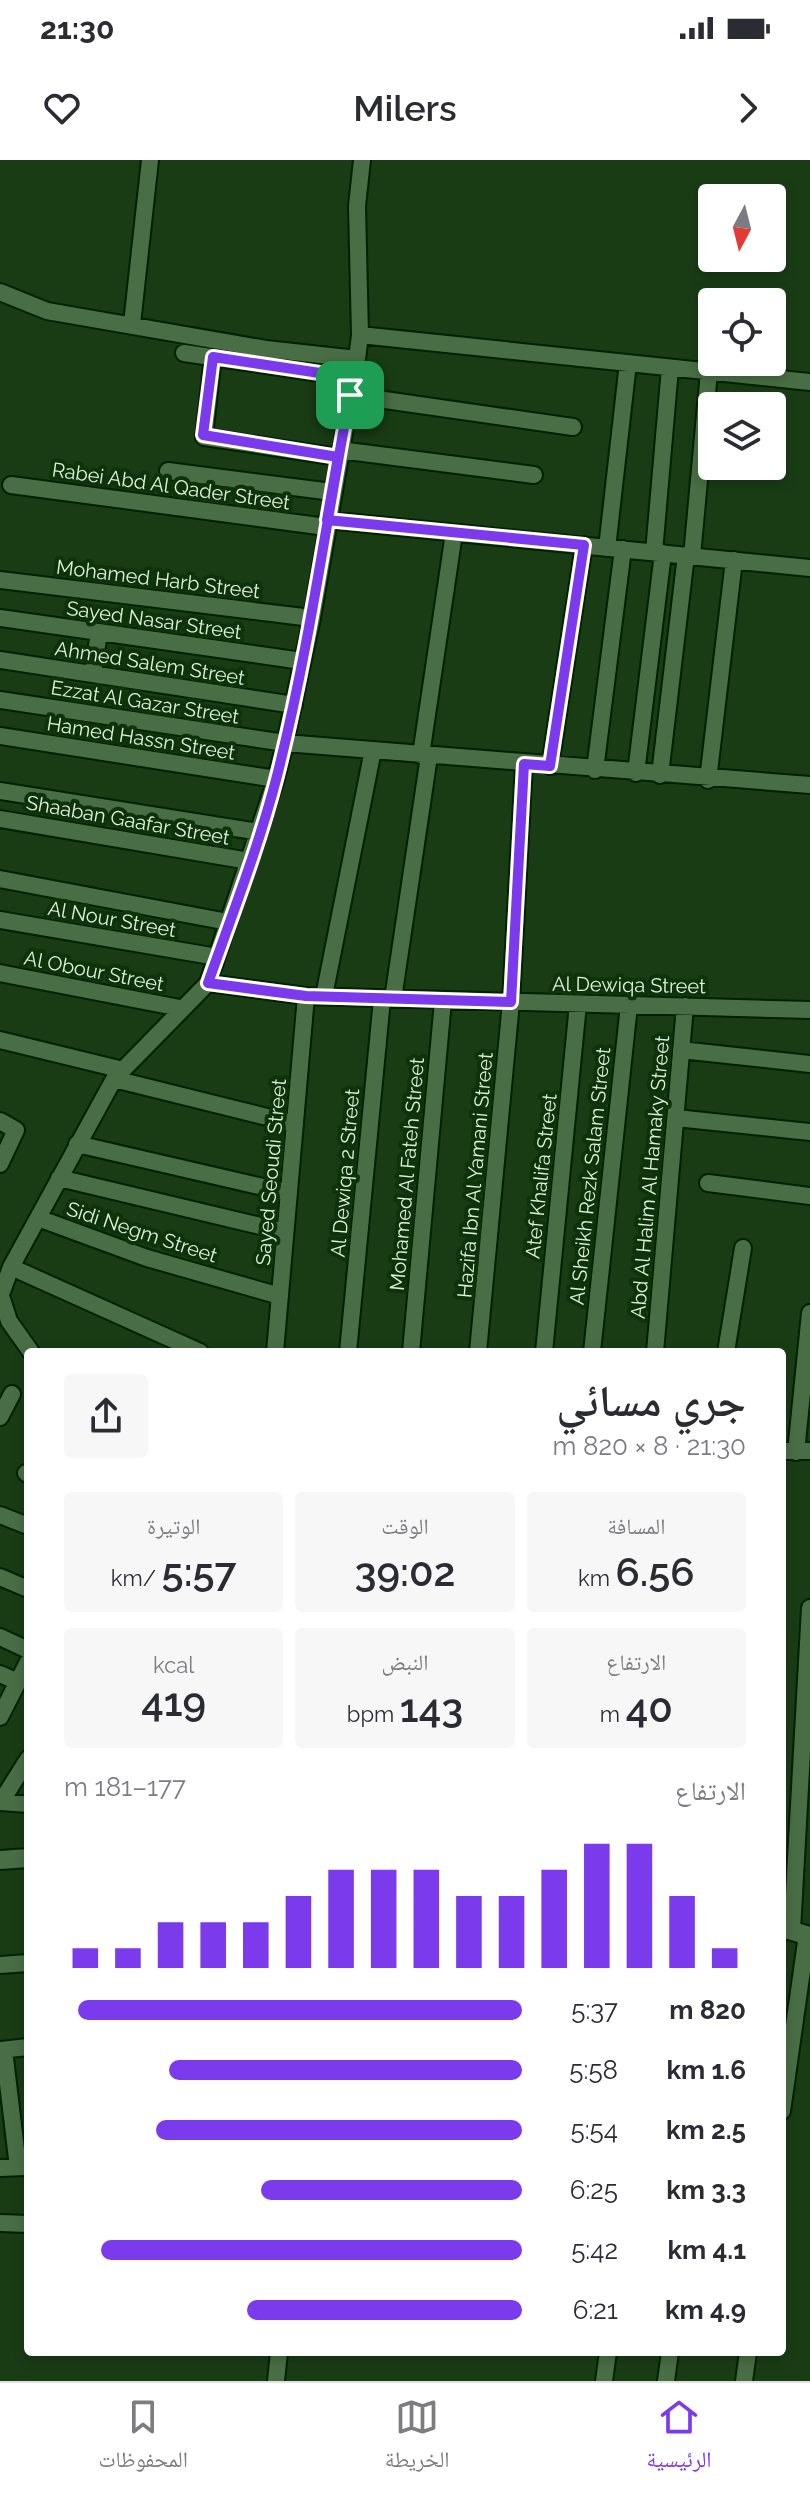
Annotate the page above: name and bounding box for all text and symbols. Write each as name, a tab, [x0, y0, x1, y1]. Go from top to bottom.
text: 21:30	[40, 11, 114, 46]
icon: heart	[40, 86, 84, 130]
icon: forward	[726, 86, 770, 130]
text: Milers	[353, 87, 457, 129]
north arrow	[698, 184, 786, 272]
map controls	[698, 184, 786, 480]
button: locate	[698, 288, 786, 376]
pin	[316, 361, 384, 429]
icon: arrive	[328, 373, 372, 417]
button: layers	[698, 392, 786, 480]
street label: Rabei Abd Al Qader Street	[50, 457, 292, 515]
street label: Mohamed Harb Street	[55, 555, 261, 603]
street label: Sayed Nasar Street	[65, 596, 243, 644]
street label: Ahmed Salem Street	[53, 636, 247, 690]
street label: Ezzat Al Gazar Street	[49, 675, 241, 729]
street label: Hamed Hassn Street	[45, 711, 237, 765]
street label: Shaaban Gaafar Street	[24, 790, 232, 850]
street label: Al Nour Street	[46, 896, 178, 942]
street label: Al Obour Street	[22, 946, 166, 996]
street label: Al Dewiqa Street	[552, 972, 706, 998]
street label: Abd Al Halim Al Hamaky Street	[626, 1034, 674, 1320]
street label: Al Sheikh Rezk Salam Street	[565, 1046, 615, 1306]
street label: Hazifa Ibn Al Yamani Street	[452, 1051, 498, 1299]
street label: Mohamed Al Fateh Street	[385, 1056, 429, 1292]
street label: Sayed Seoudi Street	[251, 1077, 291, 1266]
street label: Al Dewiqa 2 Street	[326, 1087, 364, 1258]
street label: Atef Khalifa Street	[520, 1092, 562, 1260]
street label: Sidi Negm Street	[64, 1196, 221, 1268]
button: share	[64, 1374, 148, 1458]
text: جري مسائي	[556, 1375, 746, 1426]
text: 21:30 · 8 × 820 m	[552, 1431, 746, 1461]
text: الوتيرة	[147, 1513, 200, 1539]
text: الوقت	[381, 1513, 429, 1539]
text: المسافة	[607, 1513, 666, 1539]
text: 5:57	[162, 1548, 237, 1595]
text: 39:02	[355, 1548, 455, 1595]
text: 6.56	[616, 1548, 695, 1595]
text: /km	[111, 1565, 162, 1591]
text: km	[578, 1565, 616, 1591]
text: النبض	[382, 1649, 428, 1675]
text: الارتفاع	[606, 1649, 666, 1675]
text: kcal	[153, 1652, 194, 1678]
text: 419	[141, 1678, 206, 1725]
text: 143	[400, 1684, 463, 1731]
text: 40	[626, 1684, 673, 1731]
text: bpm	[347, 1701, 400, 1727]
text: m	[600, 1701, 626, 1727]
text: 177–181 m	[64, 1772, 186, 1802]
text: الارتفاع	[675, 1776, 746, 1806]
text: 5:37	[571, 1995, 618, 2025]
text: 820 m	[669, 1995, 746, 2025]
text: 5:58	[569, 2055, 618, 2085]
text: 1.6 km	[667, 2055, 746, 2085]
text: 5:54	[571, 2115, 618, 2145]
text: 2.5 km	[666, 2115, 746, 2145]
text: 6:25	[570, 2175, 618, 2205]
text: 3.3 km	[666, 2175, 746, 2205]
text: 5:42	[571, 2235, 618, 2265]
text: 4.1 km	[667, 2235, 746, 2265]
text: 6:21	[573, 2295, 618, 2325]
text: 4.9 km	[665, 2295, 746, 2325]
tab: المحفوظات	[98, 2395, 188, 2481]
tab: الخريطة	[385, 2395, 450, 2481]
tab: الرئيسية	[646, 2395, 712, 2481]

